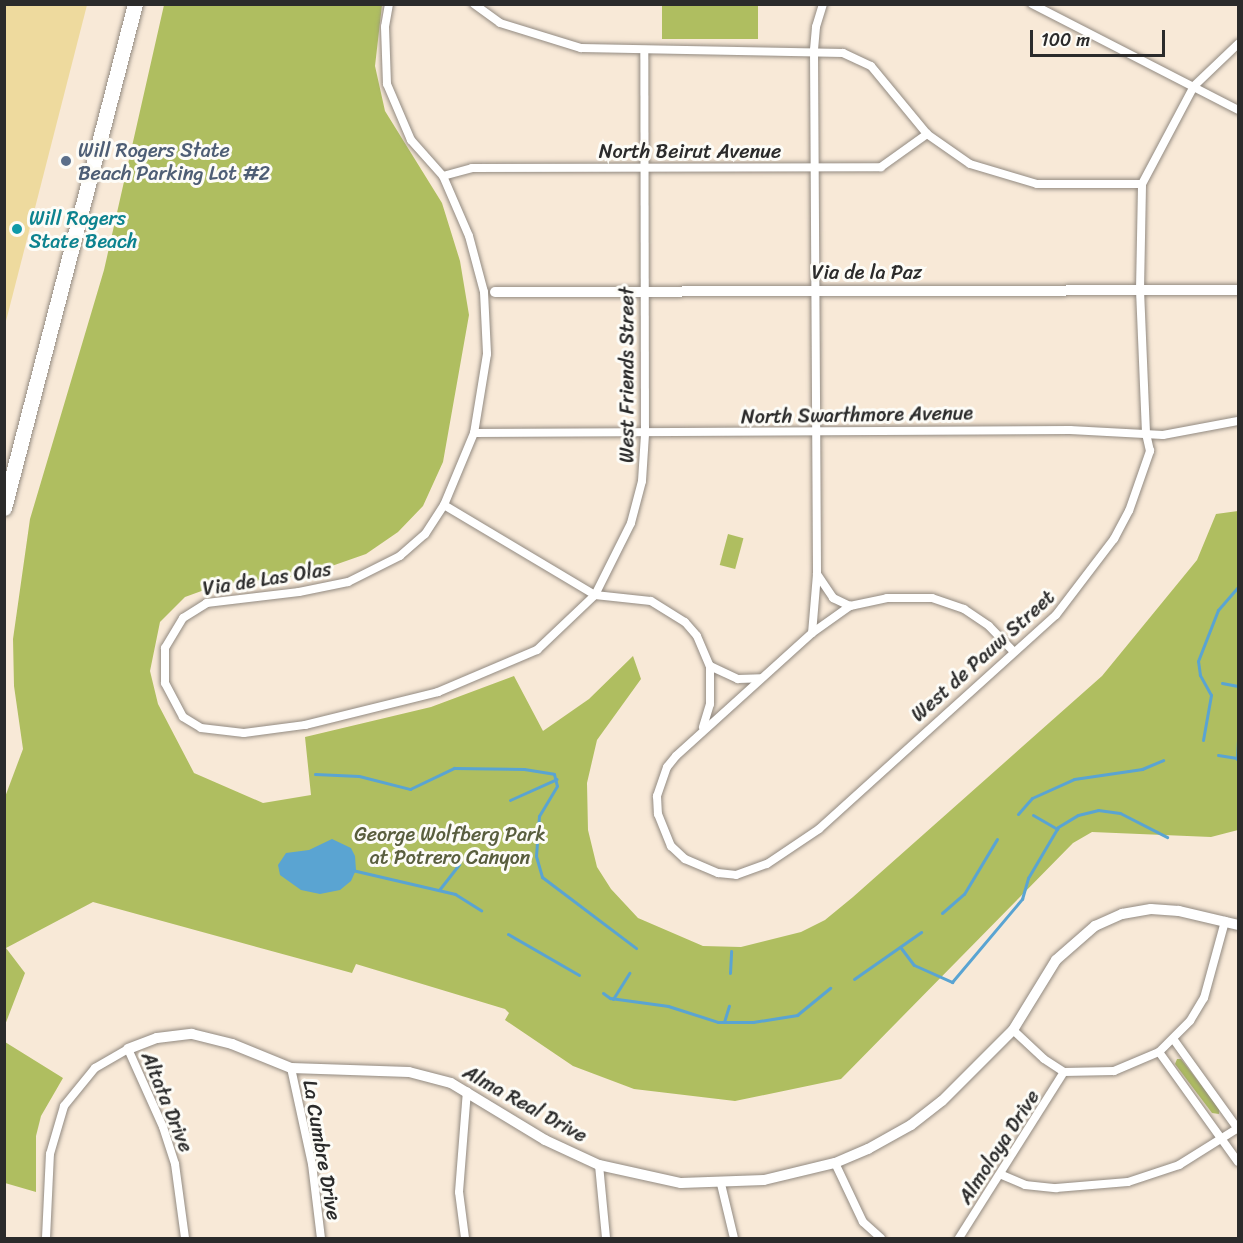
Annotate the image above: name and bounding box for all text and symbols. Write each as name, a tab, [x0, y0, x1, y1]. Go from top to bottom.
scale bar	[1033, 18, 1168, 56]
text: 100 m	[1041, 24, 1090, 56]
place label: Will Rogers State Beach Parking Lot #2	[78, 138, 270, 185]
street label: North Beirut Avenue	[599, 139, 781, 163]
marker: Will Rogers State Beach Parking Lot #2	[59, 154, 73, 168]
place label: Will Rogers State Beach	[29, 206, 138, 253]
marker: Will Rogers State Beach	[10, 222, 24, 236]
street label: Via de la Paz	[811, 260, 923, 284]
street label: West Friends Street	[615, 286, 639, 464]
street label: North Swarthmore Avenue	[741, 401, 973, 429]
street label: Via de Las Olas	[201, 557, 333, 601]
street label: West de Pauw Street	[906, 585, 1060, 727]
park label: George Wolfberg Park at Potrero Canyon	[354, 823, 546, 870]
street label: Altata Drive	[136, 1048, 198, 1156]
street label: Alma Real Drive	[459, 1060, 591, 1148]
street label: La Cumbre Drive	[298, 1078, 346, 1222]
street label: Almoloya Drive	[953, 1085, 1045, 1209]

